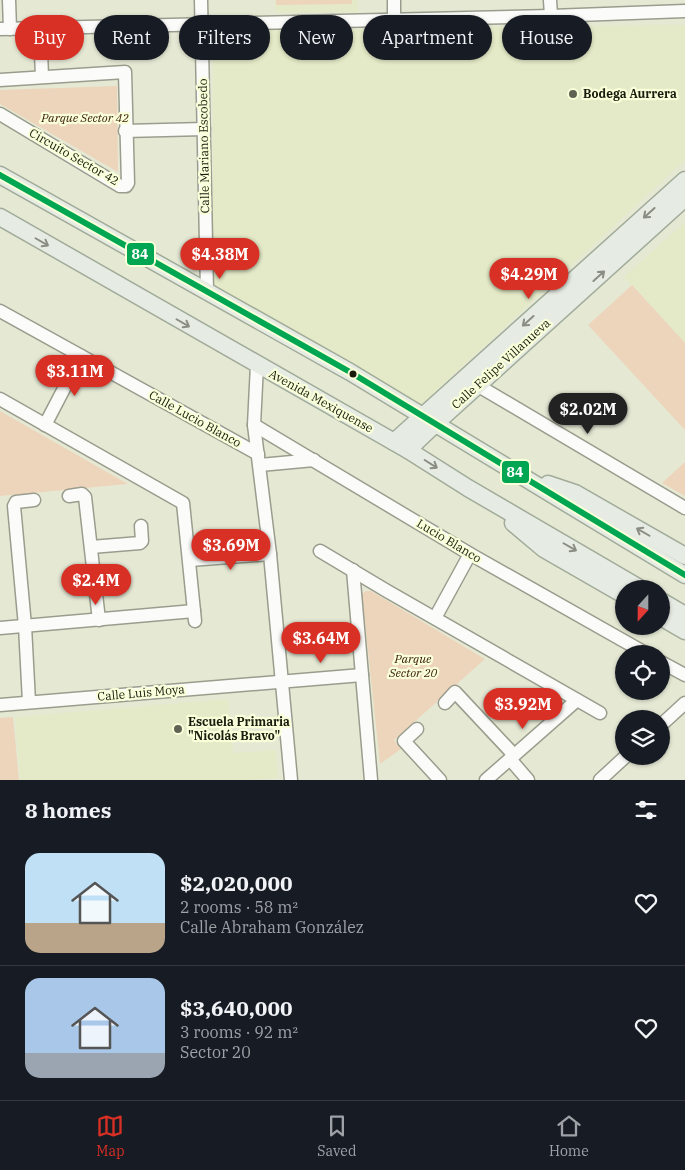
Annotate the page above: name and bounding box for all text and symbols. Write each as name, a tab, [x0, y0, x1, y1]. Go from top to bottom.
chip: Buy	[15, 15, 84, 60]
chip: Rent	[94, 15, 169, 60]
chip: Filters	[179, 15, 270, 60]
chip: New	[280, 15, 353, 60]
chip: Apartment	[363, 15, 492, 60]
chip: House	[502, 15, 592, 60]
street label: Calle Mariano Escobedo	[195, 78, 212, 214]
place label: Bodega Aurrera	[583, 86, 677, 101]
marker: Bodega Aurrera	[567, 88, 579, 100]
park label: Parque Sector 42	[40, 110, 129, 125]
street label: Circuito Sector 42	[27, 125, 122, 188]
one-way arrow	[643, 207, 655, 219]
one-way arrow	[35, 237, 49, 247]
pin: $4.38M	[179, 238, 261, 280]
line badge: 84	[126, 242, 155, 266]
text: $4.38M	[191, 244, 249, 264]
text: 84	[132, 245, 148, 263]
pin: $4.29M	[488, 258, 570, 300]
text: $4.29M	[500, 264, 558, 284]
one-way arrow	[593, 270, 606, 282]
street label: Calle Felipe Villanueva	[448, 315, 553, 412]
one-way arrow	[521, 316, 534, 327]
one-way arrow	[176, 318, 190, 328]
pin: $3.11M	[34, 354, 116, 397]
text: $3.11M	[46, 361, 104, 381]
street label: Avenida Mexiquense	[266, 366, 376, 435]
unlabelled marker	[348, 369, 358, 379]
street label: Calle Lucio Blanco	[146, 387, 244, 450]
pin: $2.02M	[547, 392, 629, 435]
text: $2.02M	[559, 399, 617, 419]
one-way arrow	[423, 460, 437, 470]
line badge: 84	[501, 460, 530, 484]
text: 84	[507, 463, 523, 481]
street label: Lucio Blanco	[414, 515, 484, 566]
one-way arrow	[635, 527, 650, 537]
pin: $3.69M	[190, 528, 272, 571]
text: $3.69M	[202, 535, 260, 555]
one-way arrow	[563, 543, 577, 553]
pin: $2.4M	[61, 564, 131, 606]
text: $2.4M	[72, 570, 120, 590]
north arrow	[615, 580, 670, 635]
map controls	[615, 580, 670, 765]
pin: $3.64M	[280, 622, 362, 664]
text: $3.64M	[292, 628, 350, 648]
button: locate	[615, 645, 670, 700]
park label: Parque Sector 20	[388, 651, 437, 680]
street label: Calle Luis Moya	[97, 681, 186, 704]
pin: $3.92M	[482, 688, 564, 730]
text: $3.92M	[494, 694, 552, 714]
button: layers	[615, 710, 670, 765]
place label: Escuela Primaria "Nicolás Bravo"	[188, 714, 290, 743]
marker: Escuela Primaria "Nicolás Bravo"	[172, 723, 184, 735]
text: 8 homes	[25, 796, 111, 824]
icon: filters	[632, 796, 660, 824]
text: $2,020,000	[180, 869, 293, 897]
icon: home	[65, 873, 125, 933]
icon: heart	[632, 889, 660, 917]
text: 2 rooms · 58 m²	[180, 897, 298, 917]
text: Calle Abraham González	[180, 917, 364, 937]
text: $3,640,000	[180, 994, 293, 1022]
icon: home	[65, 998, 125, 1058]
icon: heart	[632, 1014, 660, 1042]
text: 3 rooms · 92 m²	[180, 1022, 298, 1042]
text: Sector 20	[180, 1042, 251, 1062]
tab: Map	[96, 1112, 125, 1160]
tab: Saved	[317, 1112, 356, 1160]
tab: Home	[549, 1112, 589, 1160]

